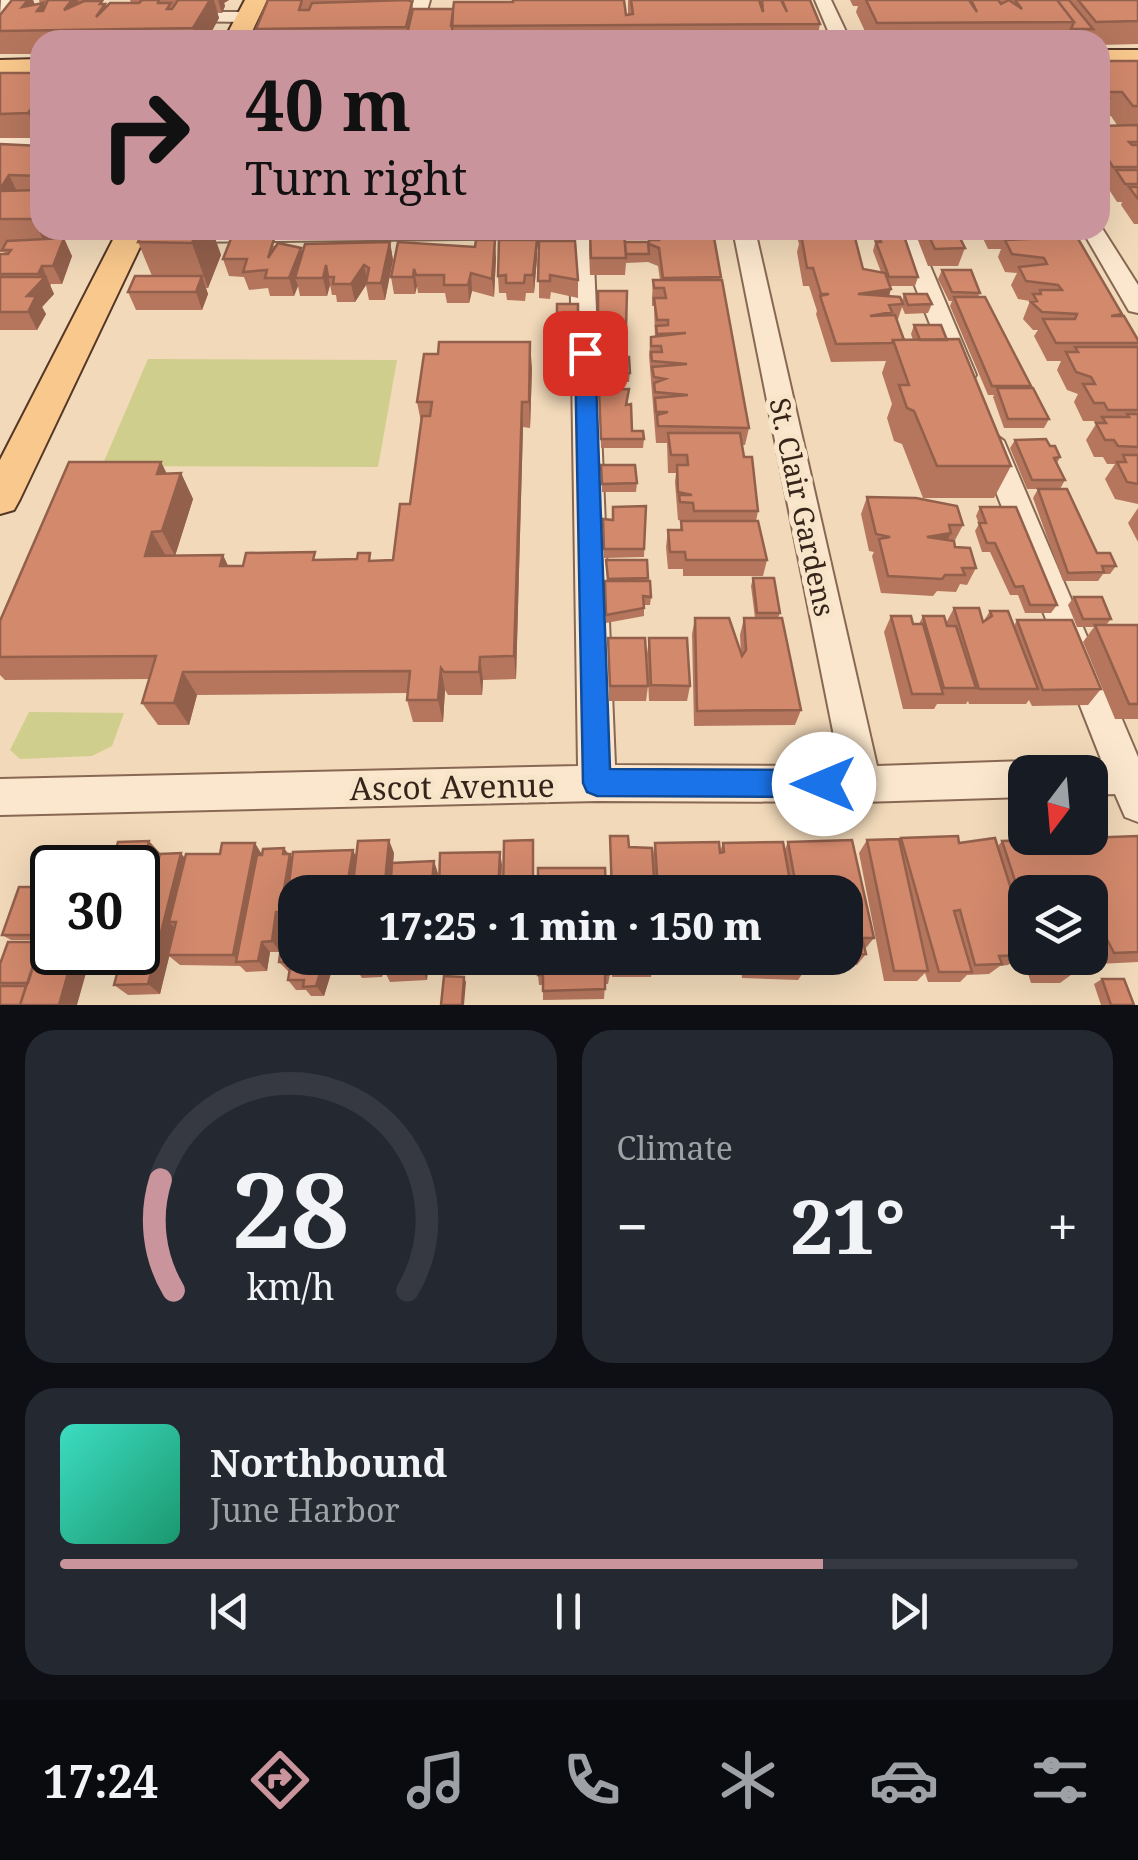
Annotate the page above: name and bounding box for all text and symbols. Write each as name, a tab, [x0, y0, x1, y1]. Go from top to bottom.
text: 40 m	[245, 56, 411, 152]
icon: right	[80, 70, 210, 200]
text: Turn right	[245, 147, 467, 208]
pin	[543, 311, 628, 396]
icon: arrive	[558, 326, 613, 381]
street label: St. Clair Gardens	[761, 394, 845, 620]
position arrow	[772, 732, 876, 836]
north arrow	[1008, 755, 1108, 855]
map controls	[1008, 755, 1108, 975]
street label: Ascot Avenue	[349, 763, 555, 809]
speed limit sign: 30	[30, 845, 160, 975]
button: layers	[1008, 875, 1108, 975]
text: 17:25 · 1 min · 150 m	[379, 899, 762, 951]
text: Climate	[617, 1126, 733, 1169]
text: 28	[232, 1137, 350, 1278]
text: 21°	[790, 1174, 905, 1276]
text: −	[617, 1188, 648, 1263]
text: +	[1047, 1188, 1078, 1263]
text: km/h	[247, 1262, 335, 1310]
text: Northbound	[210, 1436, 447, 1488]
text: June Harbor	[210, 1488, 399, 1531]
icon: previous	[202, 1584, 257, 1639]
icon: pause	[541, 1584, 596, 1639]
icon: next	[881, 1584, 936, 1639]
icon: directions	[245, 1745, 315, 1815]
icon: music	[401, 1745, 471, 1815]
icon: phone	[557, 1745, 627, 1815]
icon: climate	[713, 1745, 783, 1815]
icon: car	[869, 1745, 939, 1815]
icon: filters	[1025, 1745, 1095, 1815]
text: 17:24	[43, 1750, 158, 1811]

